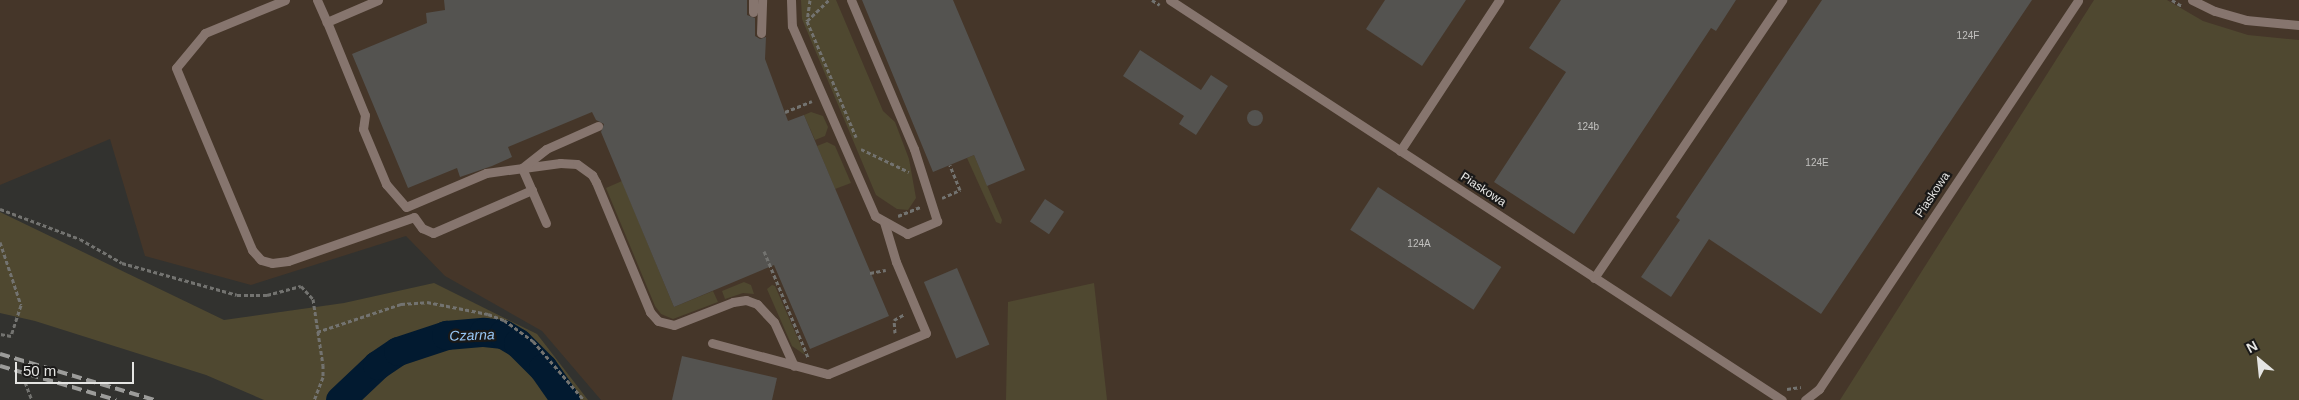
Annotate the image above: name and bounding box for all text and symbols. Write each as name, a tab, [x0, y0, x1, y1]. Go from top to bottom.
house number: 124F	[1957, 30, 1979, 42]
house number: 124b	[1577, 121, 1599, 133]
house number: 124E	[1805, 157, 1829, 169]
street label: Piaskowa	[1458, 170, 1508, 210]
street label: Piaskowa	[1913, 170, 1953, 220]
house number: 124A	[1407, 238, 1431, 250]
water label: Czarna	[449, 326, 495, 344]
north arrow	[2234, 335, 2284, 385]
text: N	[2244, 337, 2260, 356]
scale bar	[18, 352, 136, 384]
text: 50 m	[23, 362, 56, 379]

